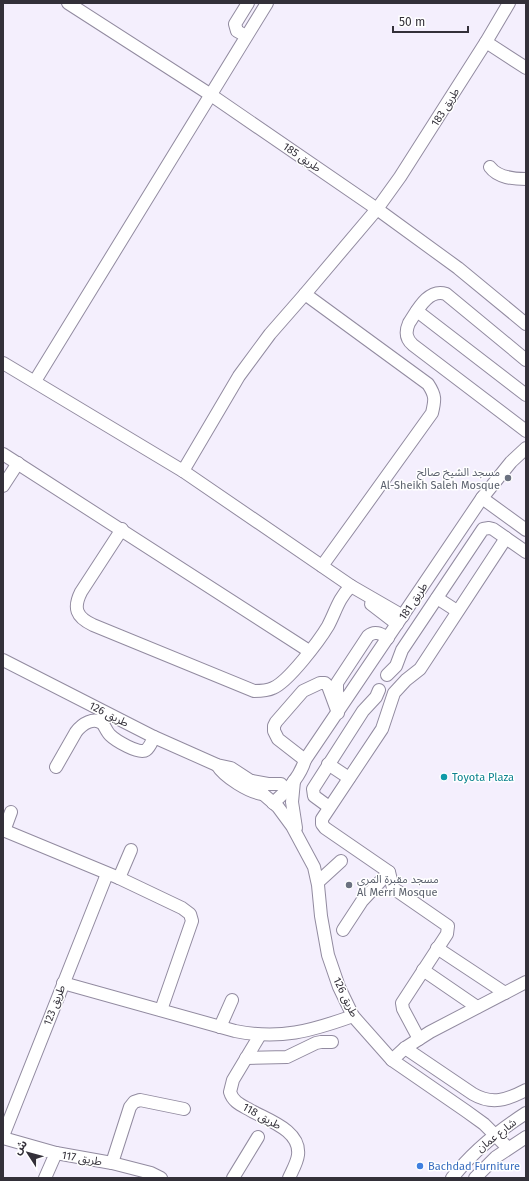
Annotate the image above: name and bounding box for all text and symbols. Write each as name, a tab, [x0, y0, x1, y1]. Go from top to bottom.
scale bar	[393, 8, 468, 34]
text: 50 m	[399, 15, 425, 29]
street label: طريق 183	[429, 86, 462, 129]
street label: طريق 185	[280, 140, 323, 175]
place label: مسجد الشيخ صالح Al-Sheikh Saleh Mosque	[381, 466, 500, 492]
marker: مسجد الشيخ صالح Al-Sheikh Saleh Mosque	[503, 473, 513, 483]
street label: طريق 181	[396, 580, 431, 622]
street label: طريق 126	[87, 699, 131, 730]
place label: Toyota Plaza	[452, 771, 514, 784]
marker: Toyota Plaza	[439, 772, 449, 782]
place label: مسجد مقبرة المري Al Merri Mosque	[357, 873, 439, 899]
marker: مسجد مقبرة المري Al Merri Mosque	[344, 880, 354, 890]
street label: طريق 126	[330, 975, 361, 1019]
street label: طريق 123	[41, 983, 68, 1027]
street label: طريق 118	[240, 1101, 283, 1132]
street label: شارع عمان	[474, 1116, 520, 1156]
north arrow	[8, 1133, 48, 1173]
text: ش	[11, 1137, 30, 1157]
street label: طريق 117	[61, 1149, 103, 1168]
place label: Bachdad Furniture	[428, 1160, 520, 1173]
marker: Bachdad Furniture	[415, 1161, 425, 1171]

